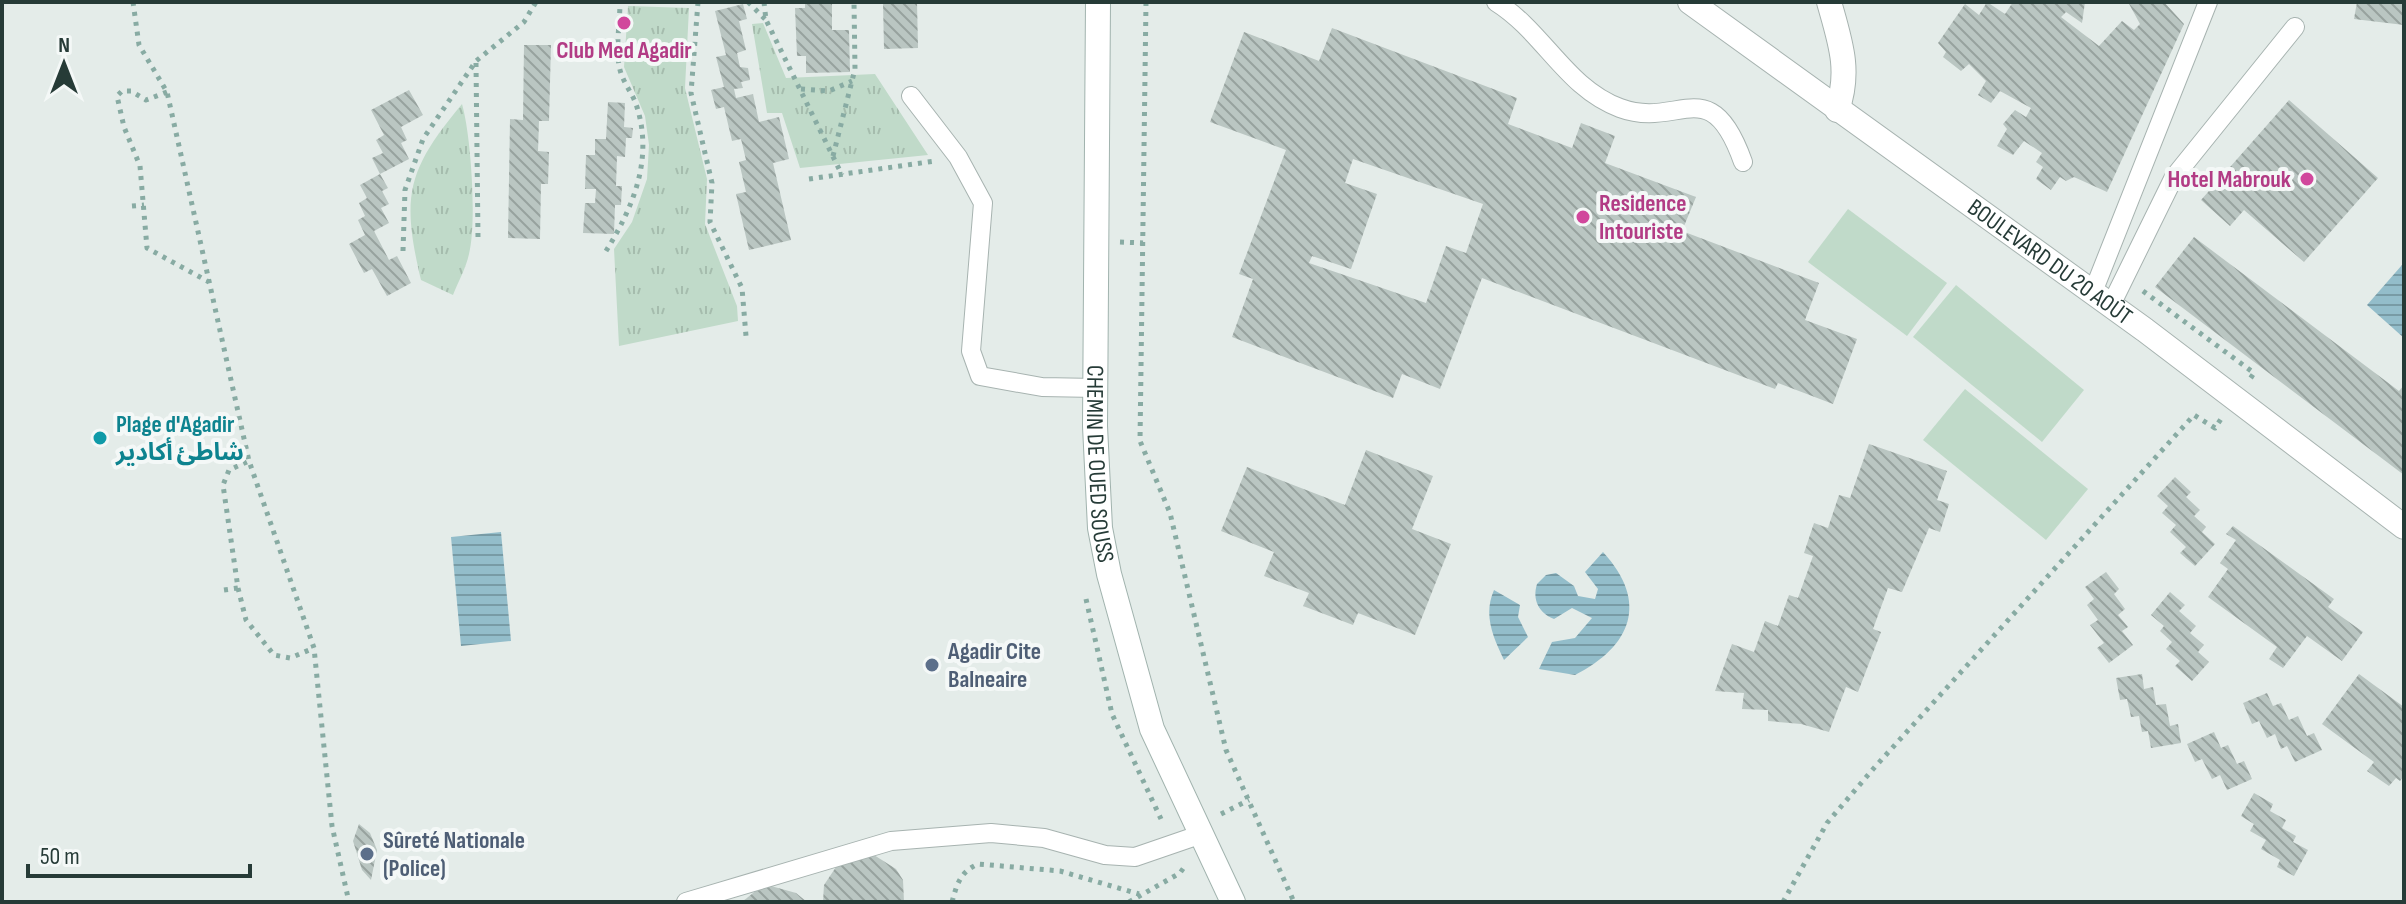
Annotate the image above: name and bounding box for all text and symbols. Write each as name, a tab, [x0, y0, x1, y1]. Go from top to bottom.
marker: Club Med Agadir	[615, 14, 633, 32]
north arrow	[24, 24, 104, 104]
text: N	[58, 32, 70, 59]
place label: Club Med Agadir	[556, 36, 692, 65]
place label: Hotel Mabrouk	[2167, 165, 2291, 194]
marker: Hotel Mabrouk	[2298, 170, 2316, 188]
place label: Residence Intouriste	[1599, 189, 1687, 246]
street label: BOULEVARD DU 20 AOÛT	[1962, 193, 2138, 331]
marker: Residence Intouriste	[1574, 208, 1592, 226]
street label: CHEMIN DE OUED SOUSS	[1080, 365, 1121, 565]
place label: Plage d'Agadir شاطئ أكادير	[115, 410, 244, 467]
marker: Plage d'Agadir شاطئ أكادير	[91, 429, 109, 447]
place label: Agadir Cite Balneaire	[947, 637, 1041, 694]
marker: Agadir Cite Balneaire	[923, 656, 941, 674]
place label: Sûreté Nationale (Police)	[383, 826, 525, 883]
scale bar	[28, 828, 250, 878]
text: 50 m	[40, 842, 80, 871]
marker: Sûreté Nationale (Police)	[358, 845, 376, 863]

